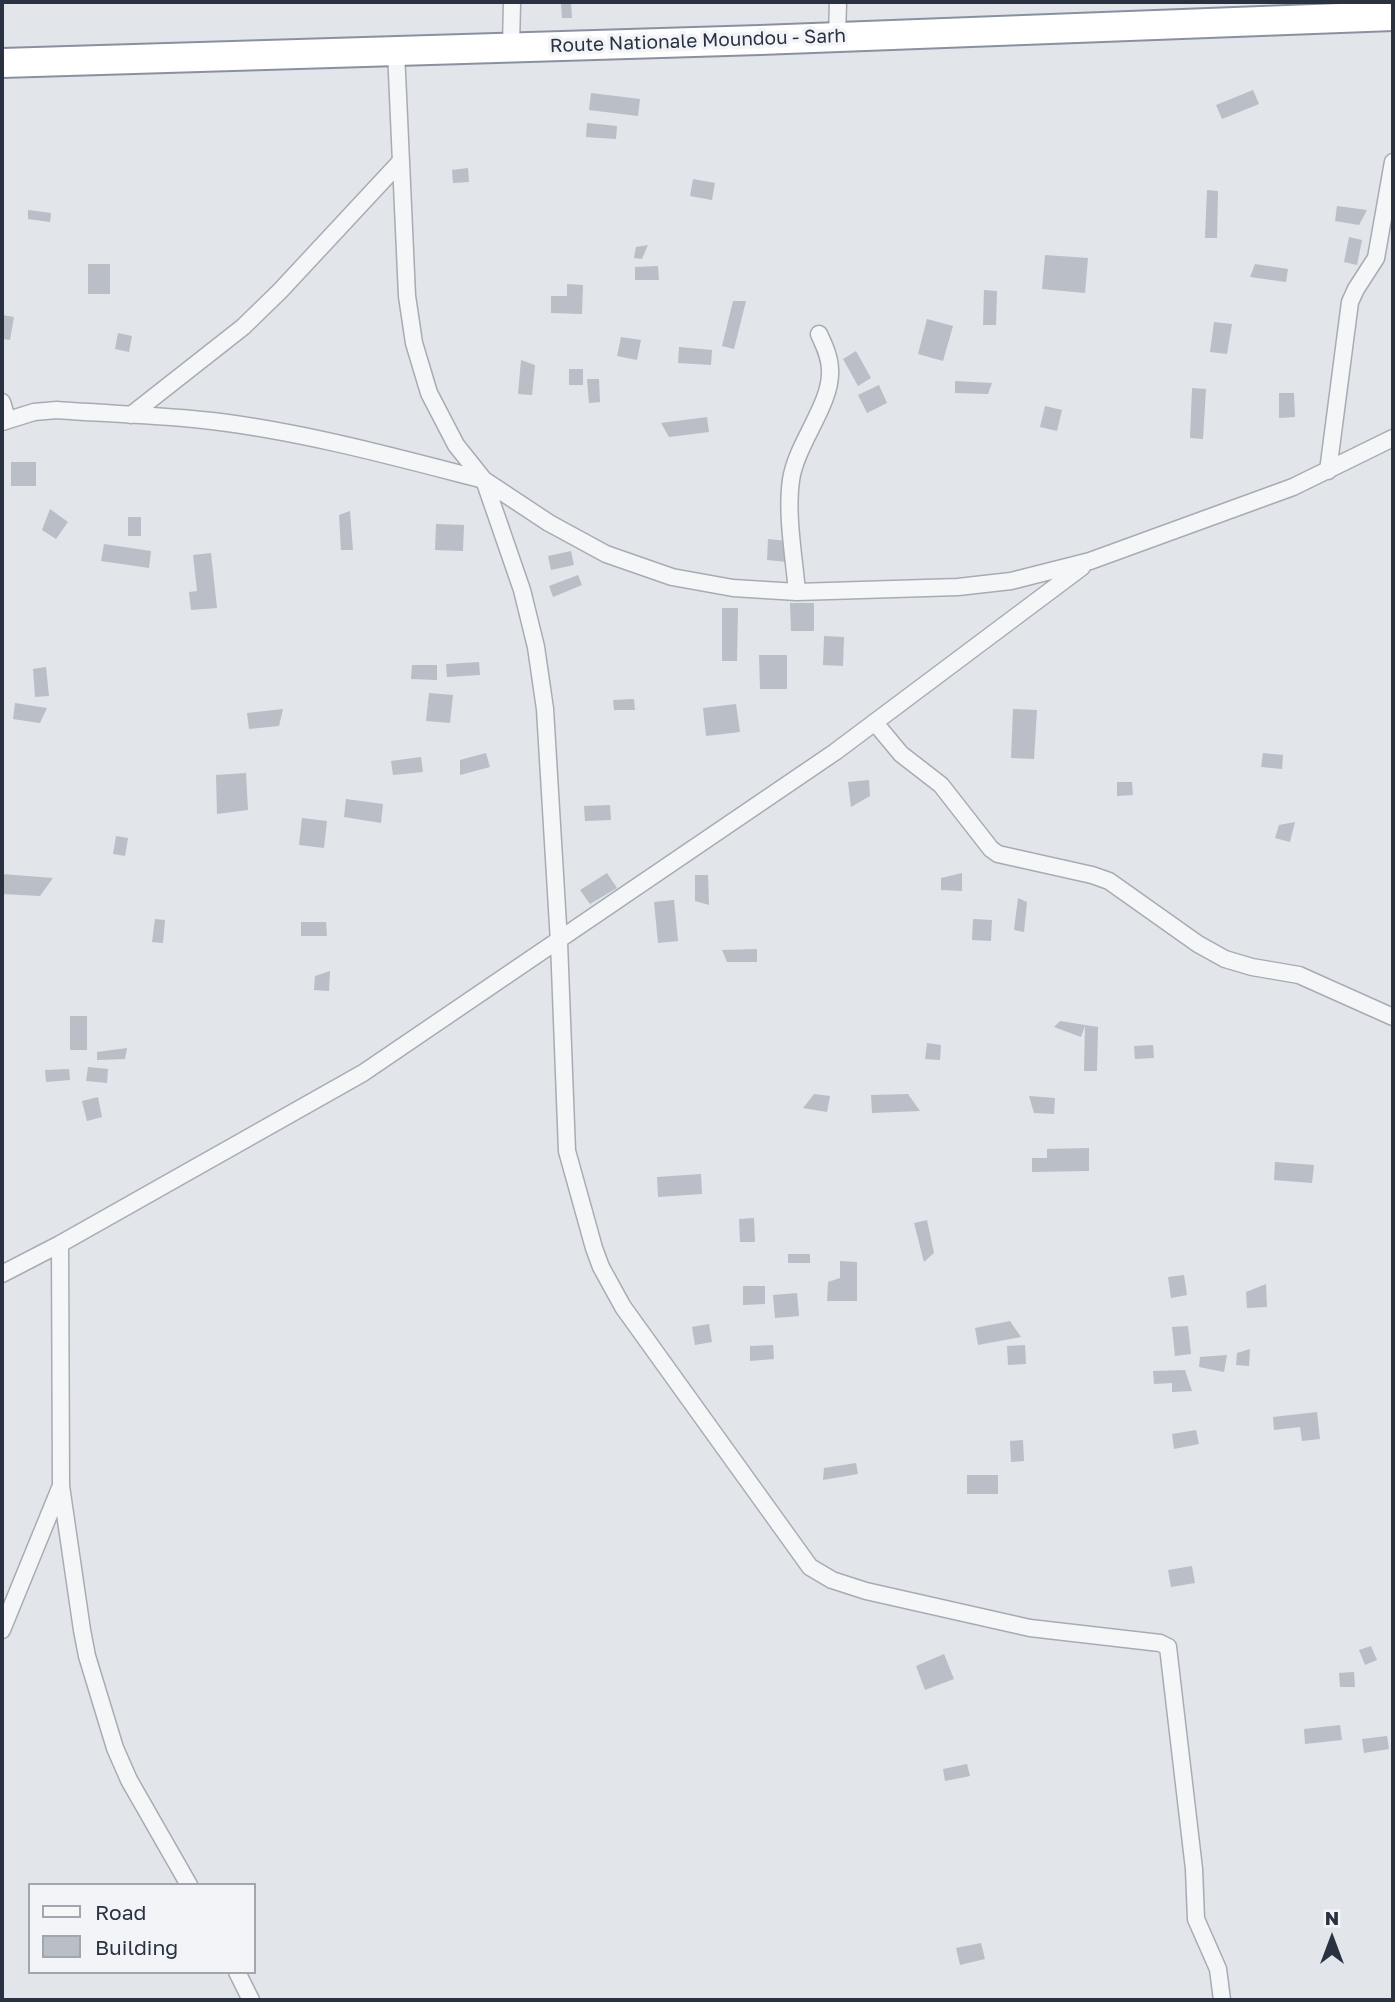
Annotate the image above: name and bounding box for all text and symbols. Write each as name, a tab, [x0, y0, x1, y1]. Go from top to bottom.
street label: Route Nationale Moundou - Sarh	[550, 24, 846, 58]
legend	[28, 1883, 256, 1974]
text: Road	[95, 1899, 146, 1925]
north arrow	[1297, 1904, 1367, 1974]
text: N	[1325, 1906, 1339, 1929]
text: Building	[95, 1934, 178, 1960]

